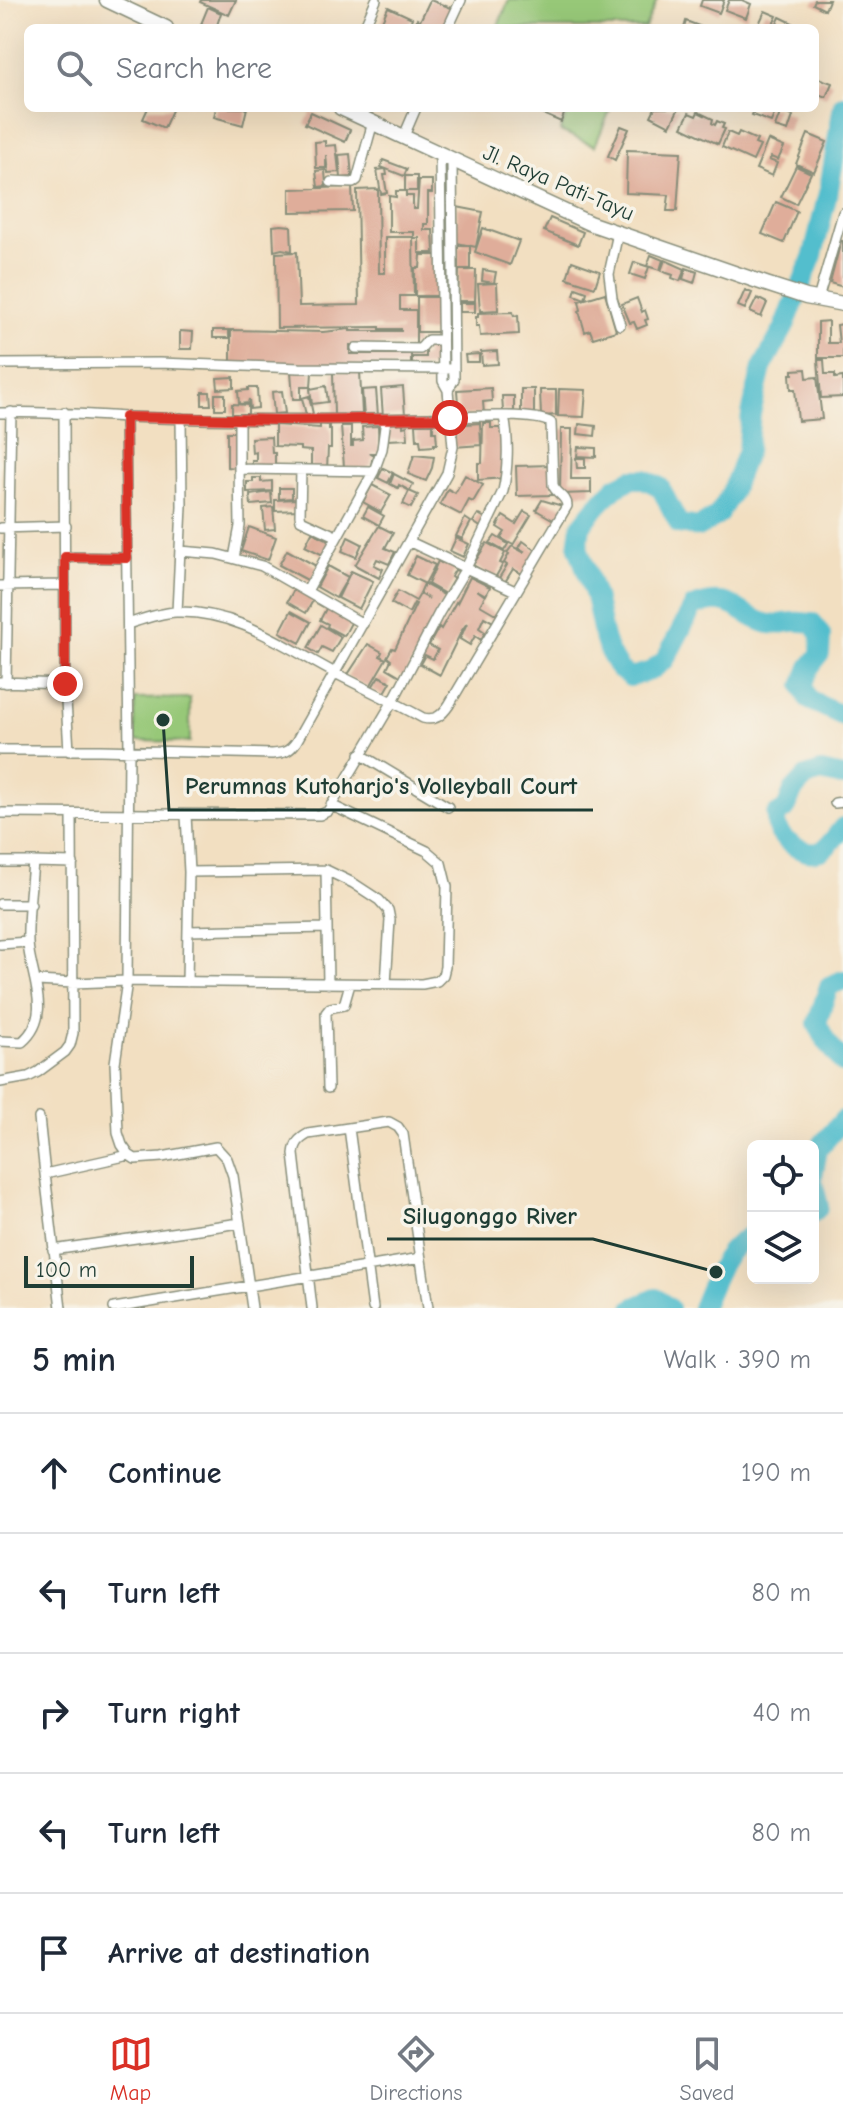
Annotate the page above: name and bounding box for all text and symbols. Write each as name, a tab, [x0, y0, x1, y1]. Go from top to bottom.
search box	[24, 24, 819, 112]
icon: search	[52, 46, 96, 90]
text: Search here	[116, 51, 272, 86]
street label: Jl. Raya Pati-Tayu	[479, 139, 638, 226]
route start	[432, 400, 468, 436]
route end	[47, 666, 83, 702]
callout: Perumnas Kutoharjo's Volleyball Court	[169, 762, 593, 810]
text: Perumnas Kutoharjo's Volleyball Court	[185, 772, 578, 800]
map controls	[747, 1140, 819, 1284]
button: locate	[747, 1140, 819, 1212]
callout: Silugonggo River	[387, 1191, 593, 1239]
text: Silugonggo River	[403, 1202, 577, 1230]
button: layers	[747, 1212, 819, 1284]
scale bar	[24, 1252, 194, 1288]
text: 100 m	[36, 1257, 97, 1283]
text: 5 min	[32, 1340, 116, 1380]
text: Walk · 390 m	[664, 1345, 811, 1375]
icon: ahead	[32, 1451, 76, 1495]
text: Continue	[108, 1456, 222, 1491]
text: 190 m	[741, 1458, 811, 1488]
icon: left	[32, 1571, 76, 1615]
text: Turn left	[108, 1576, 220, 1611]
text: 80 m	[752, 1578, 811, 1608]
icon: right	[32, 1691, 76, 1735]
text: Turn right	[108, 1696, 240, 1731]
text: 40 m	[752, 1698, 811, 1728]
icon: left	[32, 1811, 76, 1855]
text: Turn left	[108, 1816, 220, 1851]
text: 80 m	[752, 1818, 811, 1848]
icon: arrive	[32, 1931, 76, 1975]
text: Arrive at destination	[108, 1936, 370, 1971]
tab: Map	[109, 2032, 153, 2106]
tab: Directions	[370, 2032, 463, 2106]
tab: Saved	[680, 2032, 734, 2106]

